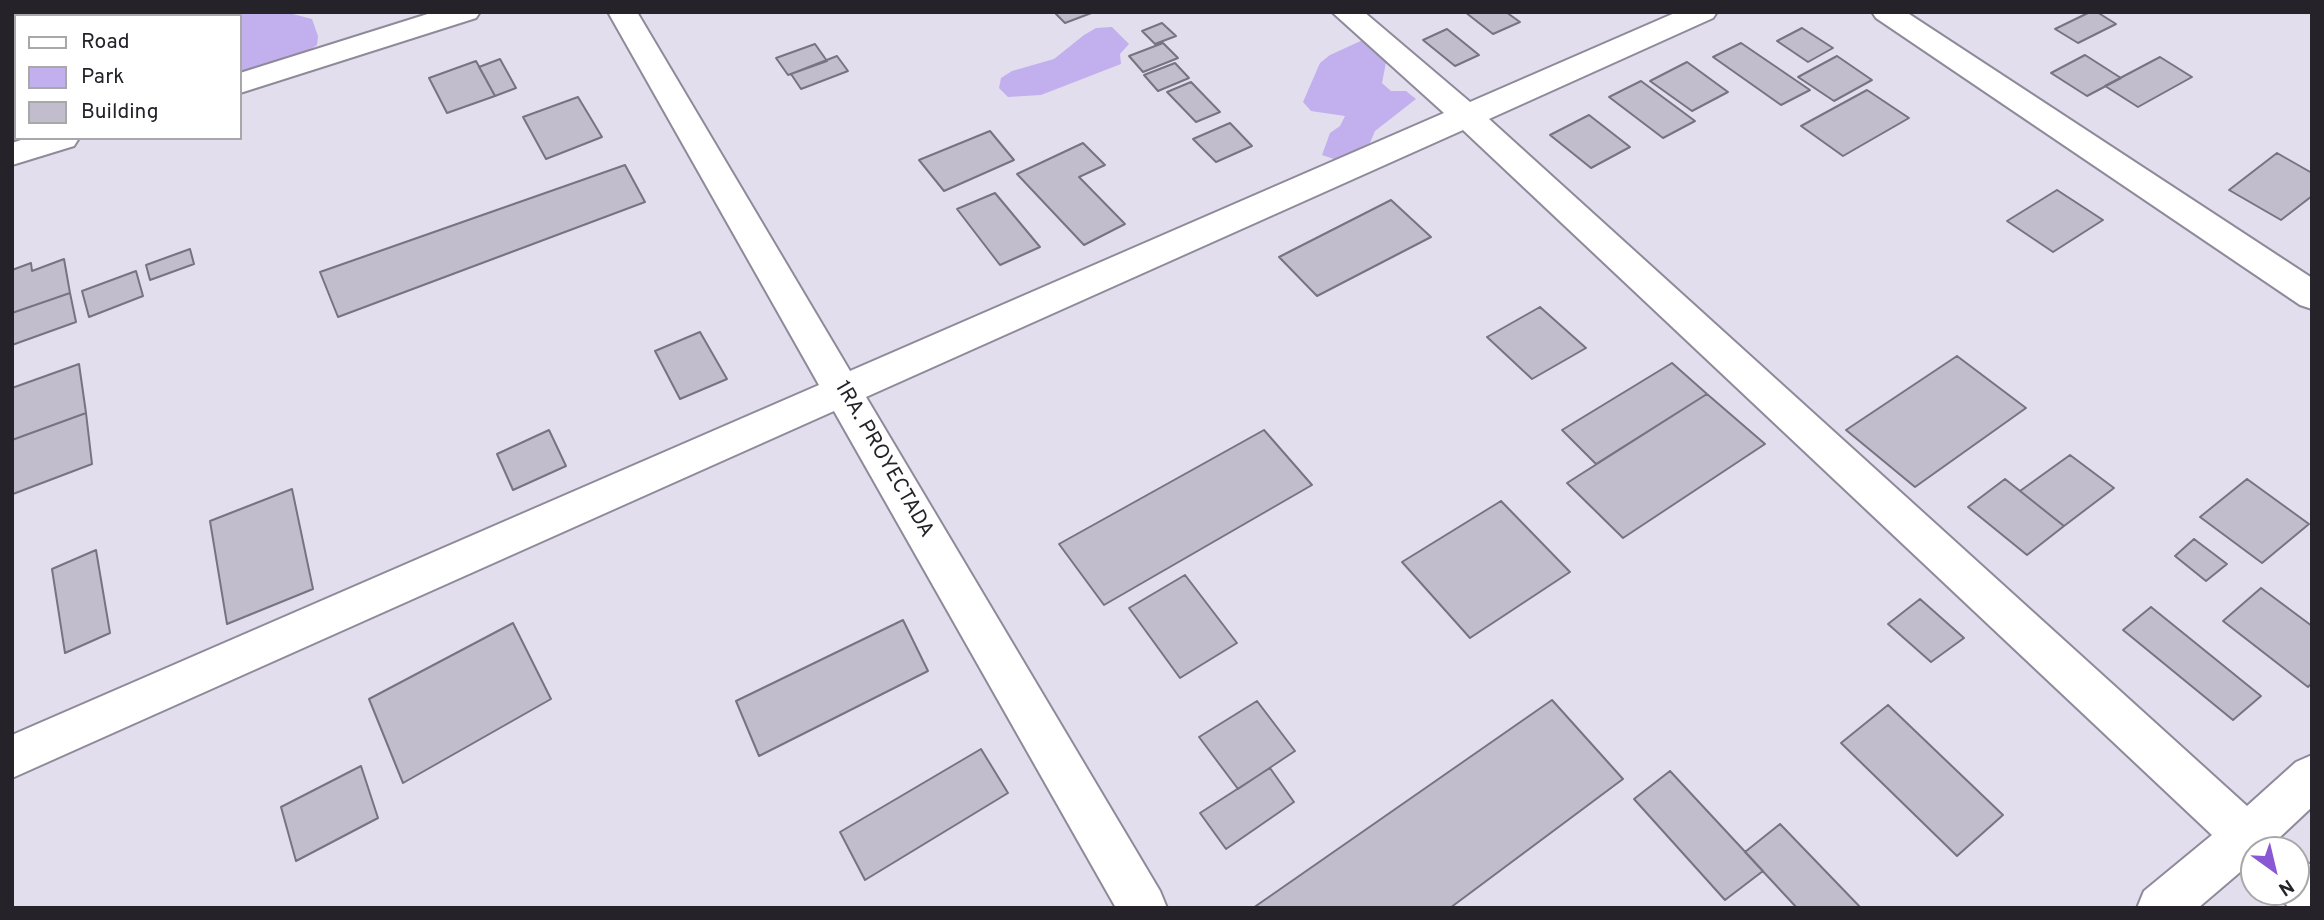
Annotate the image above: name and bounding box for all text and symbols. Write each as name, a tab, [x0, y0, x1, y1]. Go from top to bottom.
legend	[14, 14, 242, 140]
text: Road	[81, 29, 130, 56]
text: Park	[81, 64, 124, 91]
text: Building	[81, 99, 159, 126]
street label: 1RA. PROYECTADA	[828, 377, 938, 543]
north arrow	[2240, 836, 2310, 906]
text: N	[2273, 873, 2298, 901]

